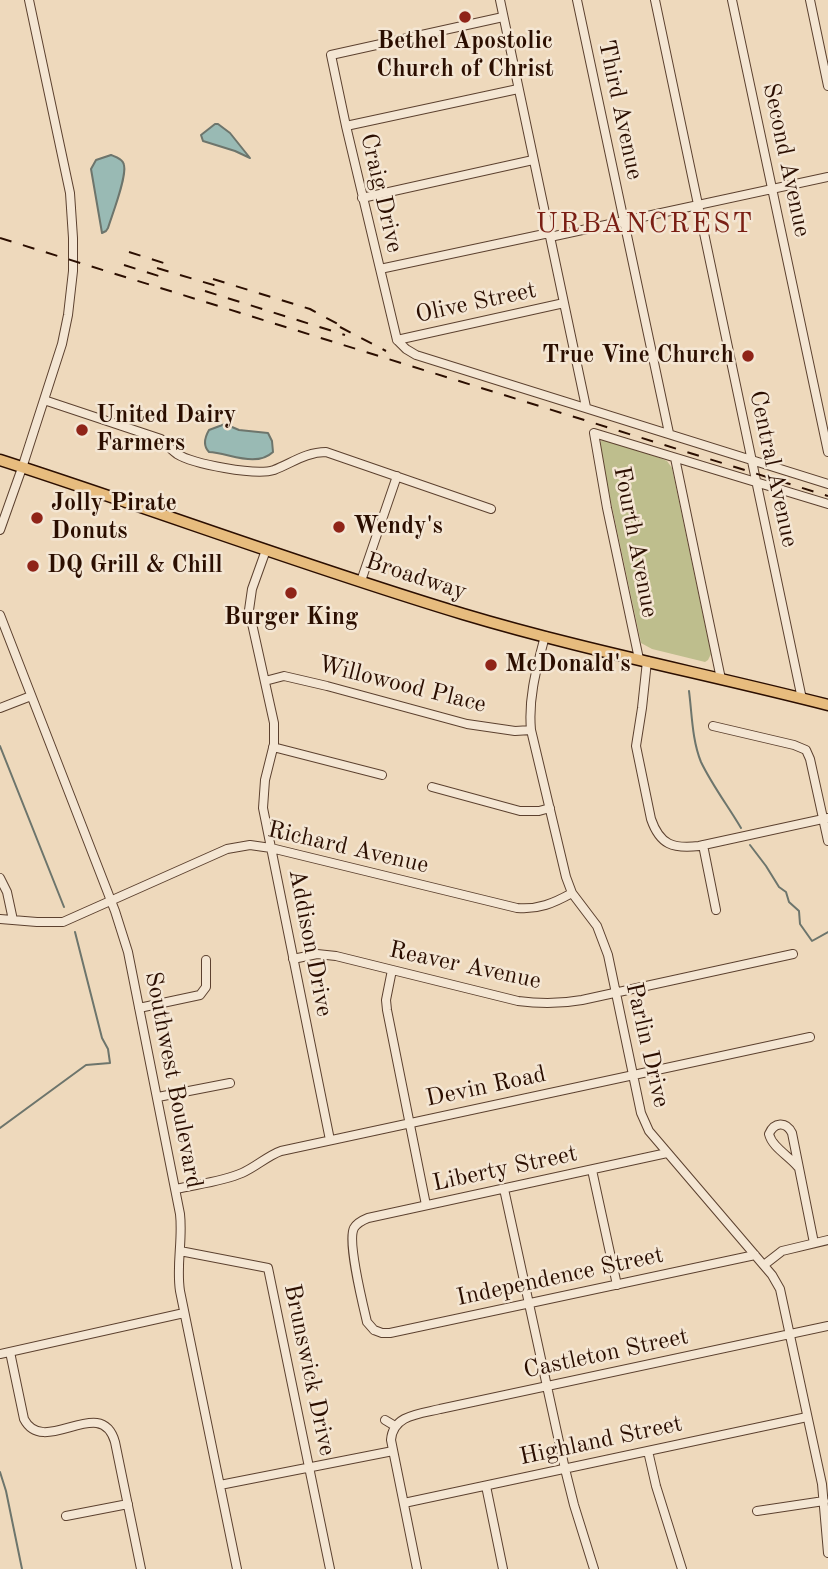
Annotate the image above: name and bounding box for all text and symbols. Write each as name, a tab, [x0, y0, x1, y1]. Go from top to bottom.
marker: Bethel Apostolic Church of Christ	[457, 9, 473, 25]
place label: Bethel Apostolic Church of Christ	[376, 28, 554, 84]
street label: Third Avenue	[591, 38, 649, 182]
street label: Second Avenue	[756, 80, 816, 240]
street label: Craig Drive	[353, 131, 409, 255]
district label: URBANCREST	[537, 208, 753, 242]
street label: Olive Street	[413, 276, 539, 330]
place label: True Vine Church	[542, 342, 734, 370]
marker: True Vine Church	[740, 348, 756, 364]
street label: Central Avenue	[742, 388, 804, 550]
place label: United Dairy Farmers	[96, 402, 236, 458]
marker: United Dairy Farmers	[74, 422, 90, 438]
street label: Fourth Avenue	[606, 464, 664, 620]
place label: Jolly Pirate Donuts	[51, 490, 177, 546]
marker: Jolly Pirate Donuts	[29, 510, 45, 526]
place label: Wendy's	[353, 513, 443, 541]
marker: Wendy's	[331, 519, 347, 535]
street label: Broadway	[362, 547, 470, 607]
place label: DQ Grill & Chill	[47, 552, 223, 580]
marker: DQ Grill & Chill	[25, 558, 41, 574]
marker: Burger King	[283, 585, 299, 601]
place label: Burger King	[224, 604, 358, 632]
street label: Willowood Place	[315, 650, 489, 720]
place label: McDonald's	[505, 651, 630, 679]
marker: McDonald's	[483, 657, 499, 673]
street label: Richard Avenue	[265, 815, 431, 881]
street label: Addison Drive	[282, 867, 338, 1019]
street label: Reaver Avenue	[386, 936, 544, 996]
street label: Southwest Boulevard	[138, 969, 208, 1191]
street label: Parlin Drive	[619, 980, 675, 1110]
street label: Devin Road	[423, 1060, 549, 1114]
street label: Liberty Street	[430, 1140, 580, 1198]
street label: Independence Street	[454, 1241, 666, 1313]
street label: Brunswick Drive	[277, 1281, 341, 1459]
street label: Castleton Street	[521, 1322, 691, 1386]
street label: Highland Street	[517, 1410, 685, 1472]

